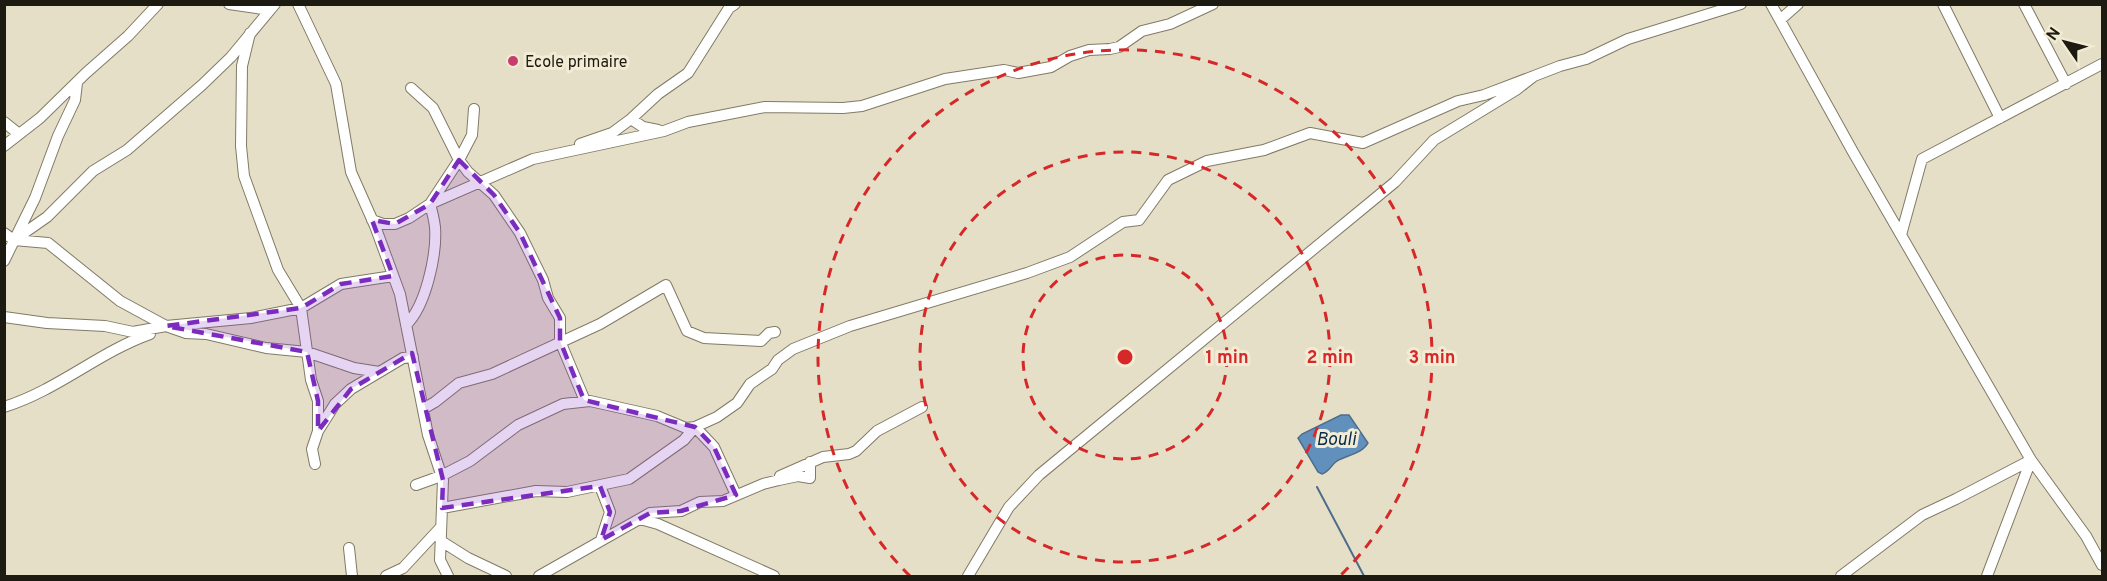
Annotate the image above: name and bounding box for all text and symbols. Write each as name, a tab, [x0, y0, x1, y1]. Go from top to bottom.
north arrow	[2035, 12, 2095, 72]
text: N	[2043, 24, 2066, 45]
place label: Ecole primaire	[525, 53, 627, 73]
marker: Ecole primaire	[506, 54, 520, 68]
centre of rings	[1115, 347, 1135, 367]
text: 1 min	[1205, 347, 1249, 370]
text: 2 min	[1306, 347, 1354, 370]
text: 3 min	[1409, 347, 1455, 370]
water label: Bouli	[1316, 429, 1357, 452]

